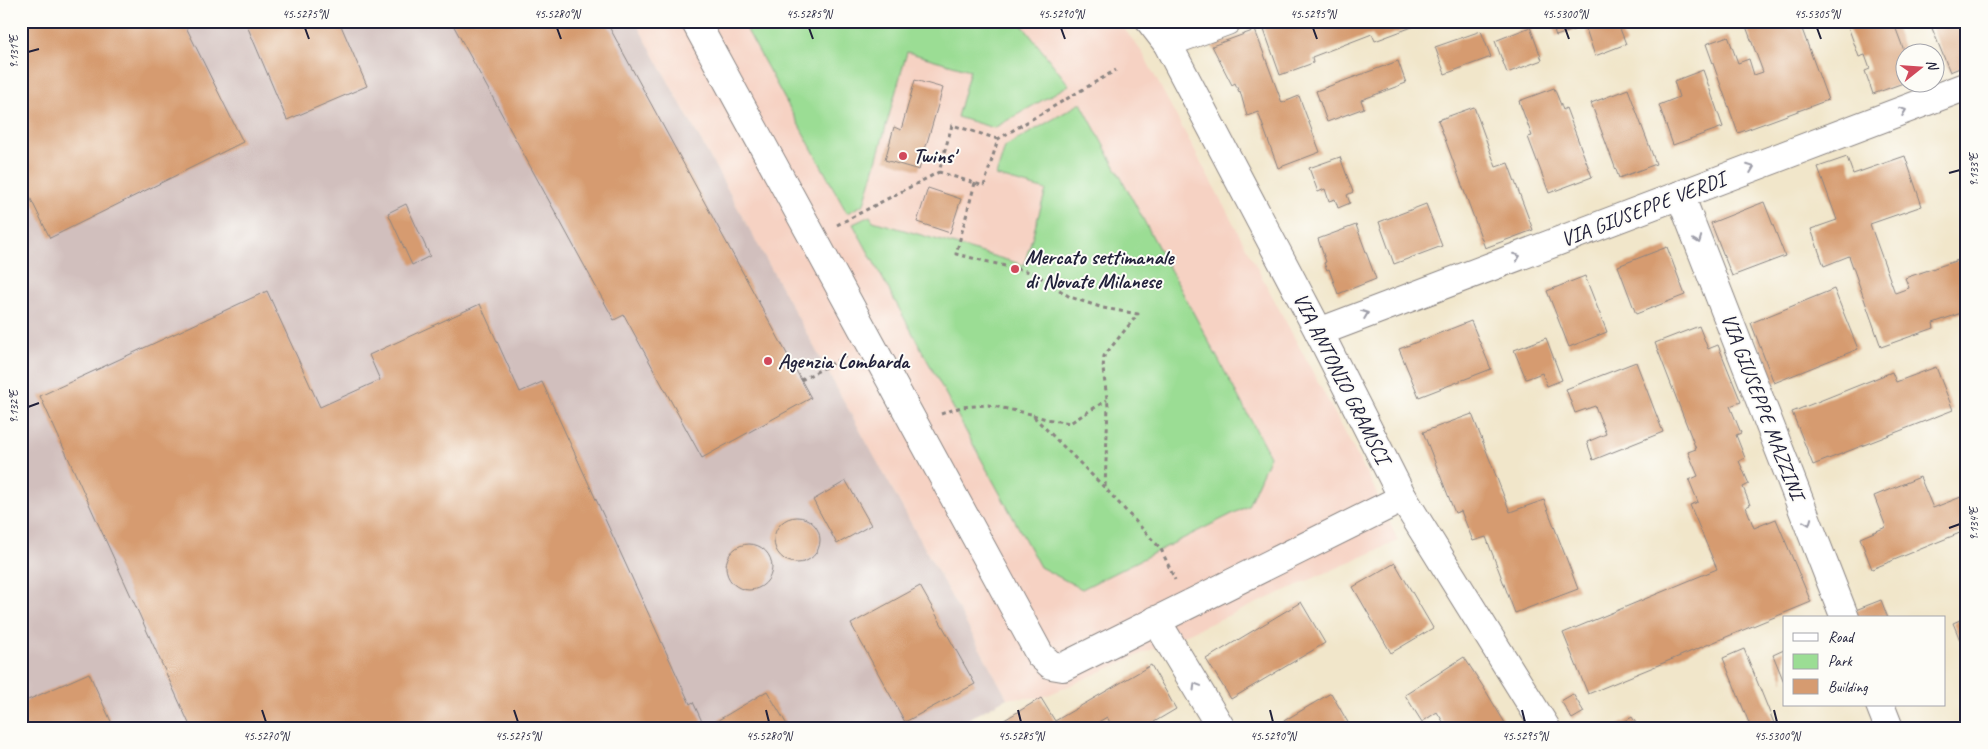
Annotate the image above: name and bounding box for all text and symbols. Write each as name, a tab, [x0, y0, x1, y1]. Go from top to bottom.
text: 45.5275°N	[282, 6, 329, 22]
text: 45.5280°N	[534, 6, 581, 22]
text: 45.5285°N	[786, 6, 833, 22]
text: 45.5290°N	[1038, 6, 1085, 22]
text: 45.5295°N	[1290, 6, 1337, 22]
text: 45.5300°N	[1542, 6, 1589, 22]
text: 45.5305°N	[1794, 6, 1841, 22]
text: 9.131°E	[6, 33, 22, 69]
north arrow	[1896, 42, 1946, 92]
text: N	[1923, 58, 1942, 73]
one-way arrow	[1898, 107, 1907, 117]
place label: Twins'	[913, 143, 960, 169]
marker: Twins'	[897, 150, 909, 162]
text: 9.133°E	[1966, 151, 1982, 187]
street label: VIA GIUSEPPE VERDI	[1557, 164, 1733, 252]
one-way arrow	[1746, 164, 1755, 174]
one-way arrow	[1692, 236, 1702, 244]
place label: Mercato settimanale di Novate Milanese	[1025, 244, 1176, 294]
one-way arrow	[1512, 253, 1521, 263]
marker: Mercato settimanale di Novate Milanese	[1009, 263, 1021, 275]
street label: VIA ANTONIO GRAMSCI	[1288, 288, 1398, 472]
one-way arrow	[1360, 310, 1369, 321]
street label: VIA GIUSEPPE MAZZINI	[1716, 310, 1812, 507]
place label: Agenzia Lombarda	[778, 348, 911, 374]
marker: Agenzia Lombarda	[762, 355, 774, 367]
text: 9.132°E	[6, 388, 22, 424]
text: 9.134°E	[1966, 505, 1982, 541]
one-way arrow	[1802, 517, 1812, 526]
legend	[1783, 616, 1946, 706]
text: Road	[1828, 628, 1855, 647]
text: Park	[1828, 652, 1853, 671]
text: Building	[1828, 678, 1868, 697]
one-way arrow	[1193, 683, 1203, 692]
text: 45.5270°N	[243, 728, 290, 744]
text: 45.5275°N	[495, 728, 542, 744]
text: 45.5280°N	[746, 728, 793, 744]
text: 45.5285°N	[998, 728, 1045, 744]
text: 45.5290°N	[1250, 728, 1297, 744]
text: 45.5295°N	[1502, 728, 1549, 744]
text: 45.5300°N	[1754, 728, 1801, 744]

